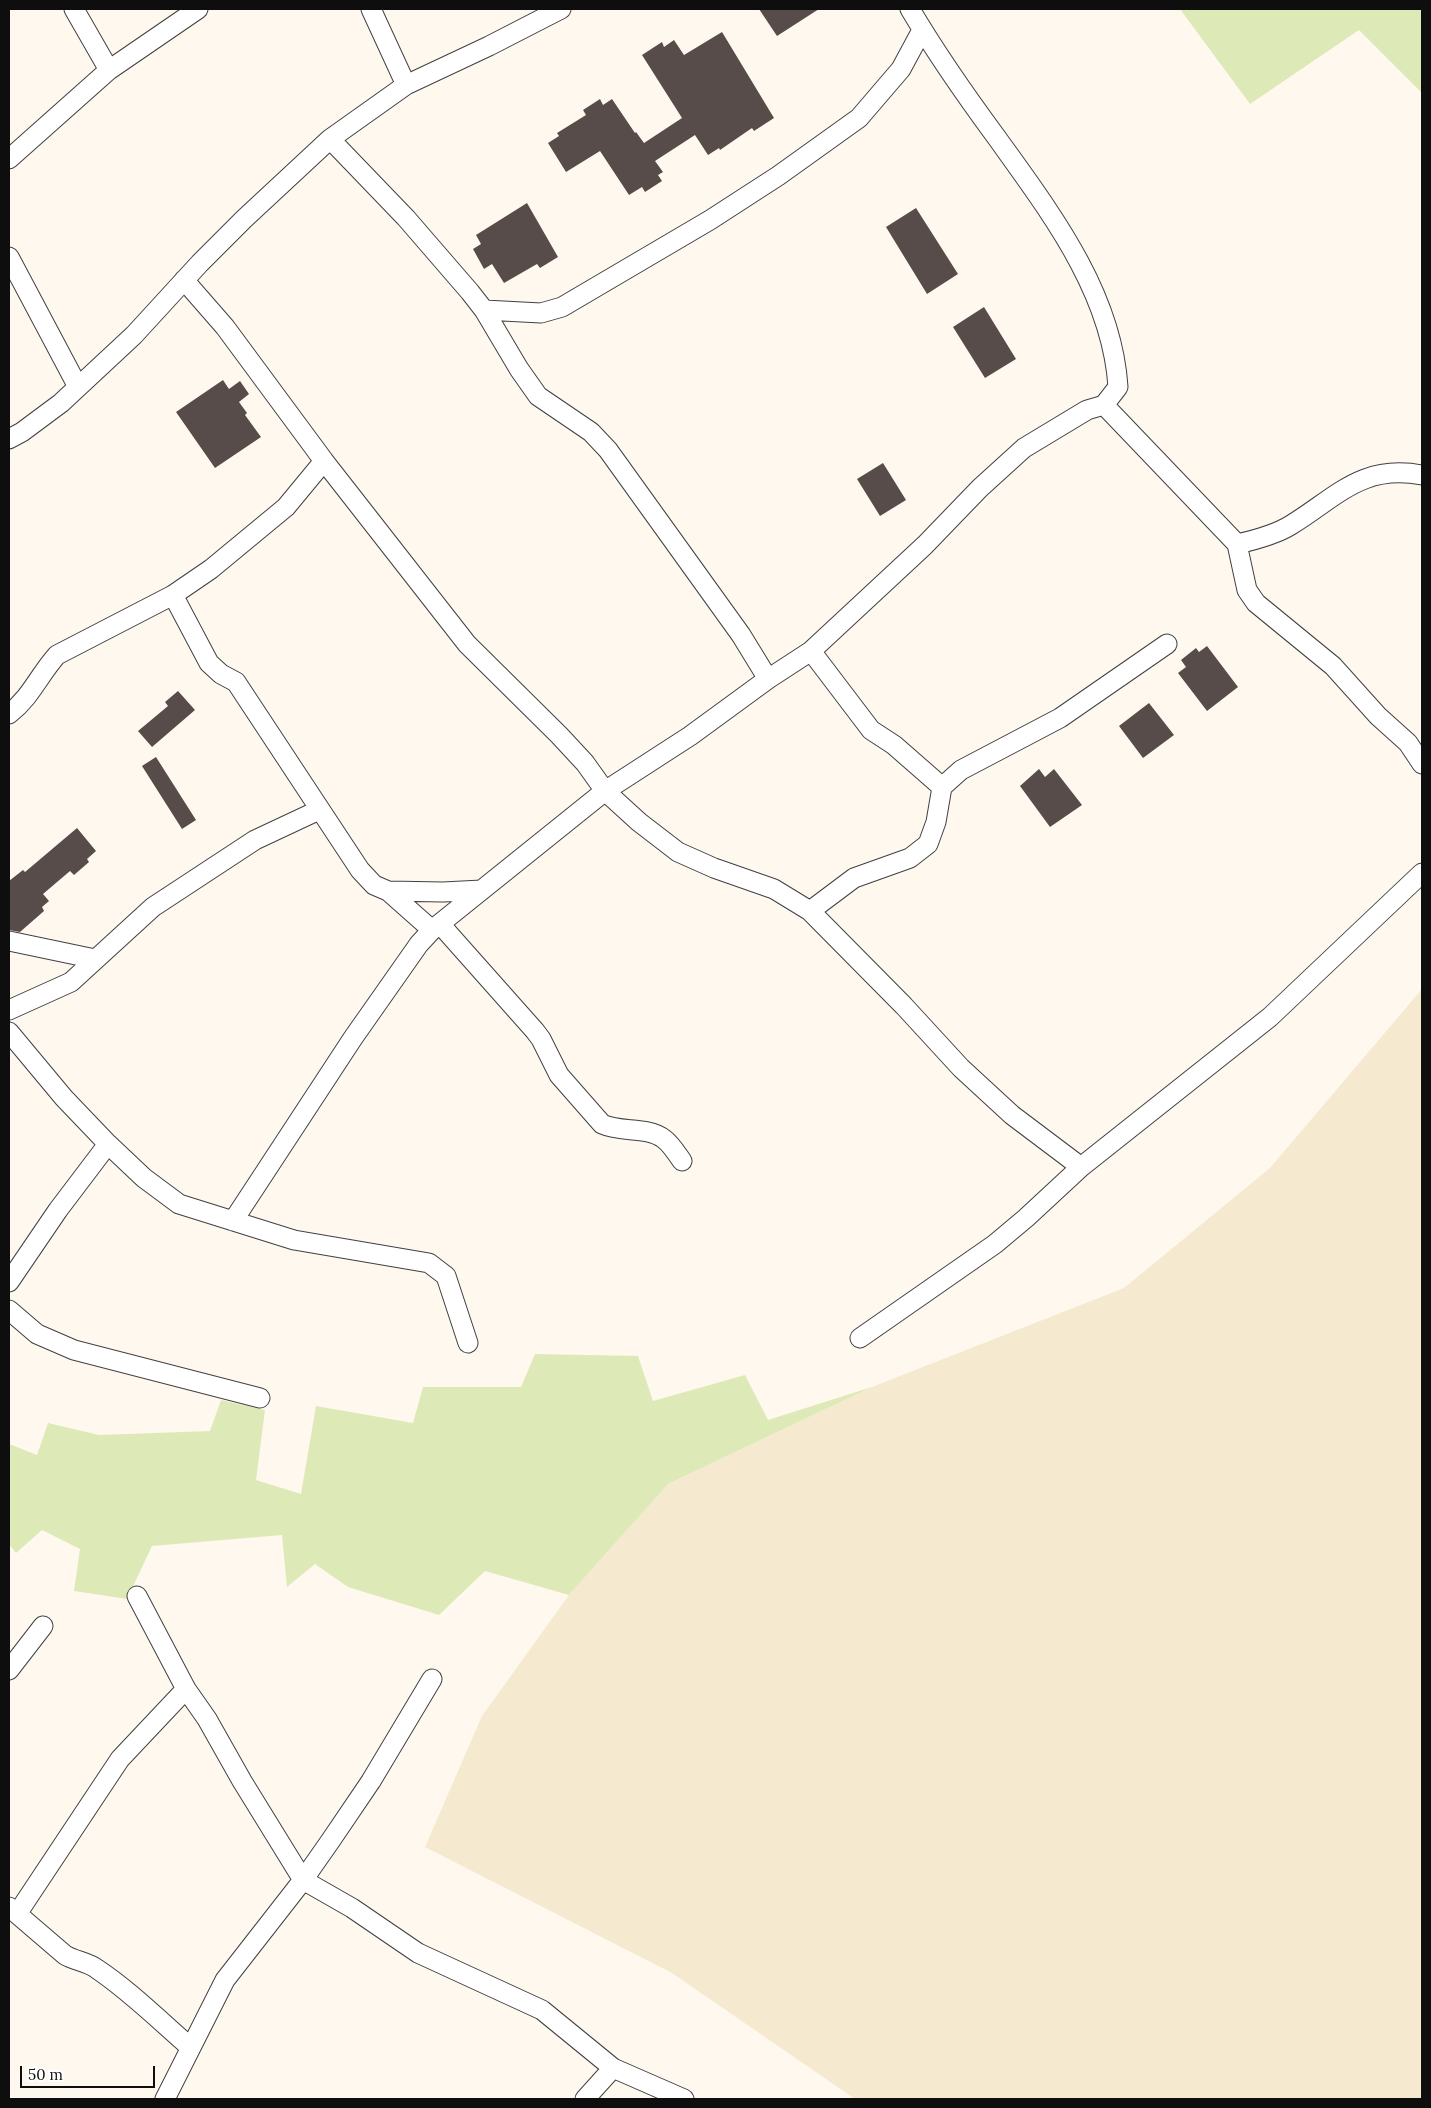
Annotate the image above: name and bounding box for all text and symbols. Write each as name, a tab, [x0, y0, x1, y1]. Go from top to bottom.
scale bar	[22, 2056, 158, 2088]
text: 50 m	[28, 2065, 63, 2084]

